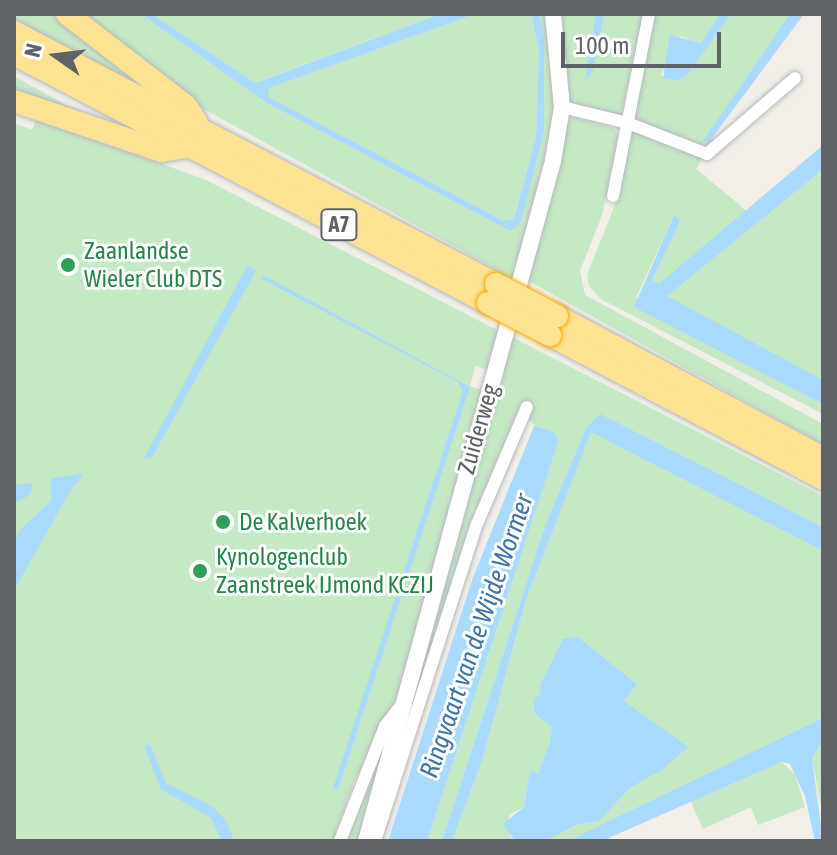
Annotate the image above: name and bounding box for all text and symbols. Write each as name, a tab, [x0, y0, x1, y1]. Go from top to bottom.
north arrow	[16, 16, 96, 96]
scale bar	[565, 16, 725, 66]
text: 100 m	[575, 32, 629, 59]
text: N	[19, 41, 47, 60]
road number: A7	[319, 207, 359, 243]
place label: Zaanlandse Wieler Club DTS	[84, 237, 222, 293]
marker: Zaanlandse Wieler Club DTS	[59, 256, 77, 274]
street label: Zuiderweg	[451, 381, 505, 477]
water label: Ringvaart van de Wijde Wormer	[414, 490, 540, 782]
place label: De Kalverhoek	[239, 508, 367, 536]
marker: De Kalverhoek	[214, 513, 232, 531]
place label: Kynologenclub Zaanstreek IJmond KCZIJ	[216, 543, 434, 599]
marker: Kynologenclub Zaanstreek IJmond KCZIJ	[191, 562, 209, 580]

